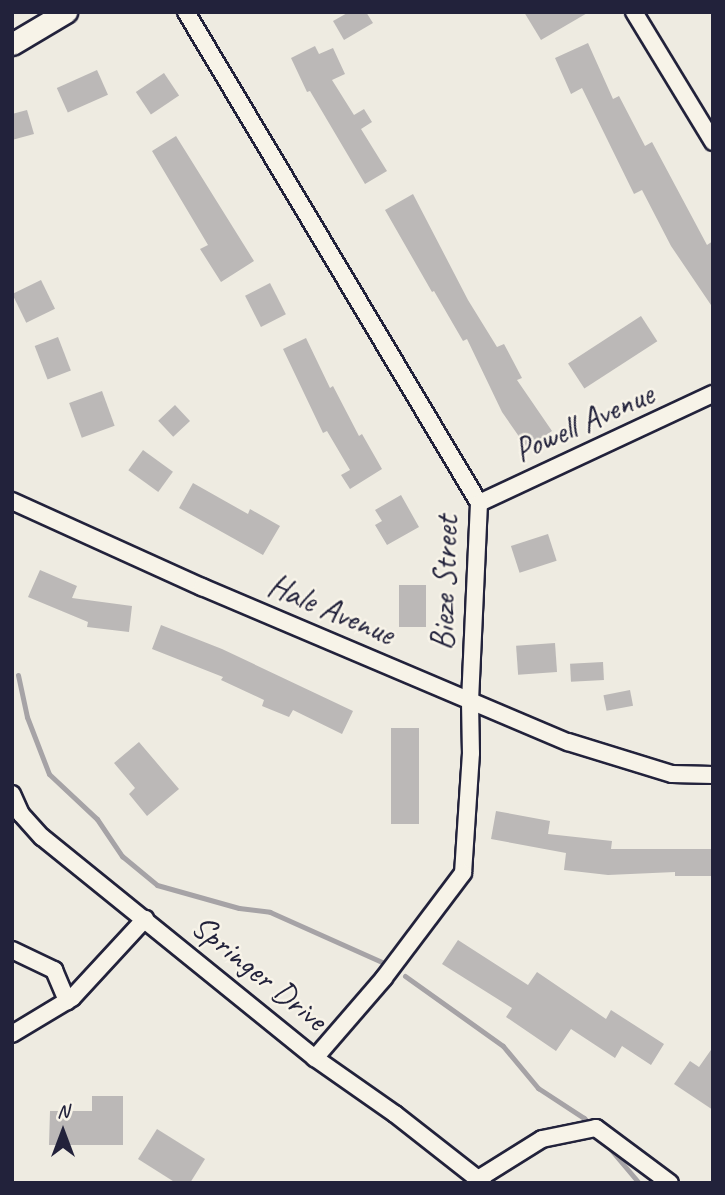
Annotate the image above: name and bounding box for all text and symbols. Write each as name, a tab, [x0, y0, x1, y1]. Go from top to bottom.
street label: Powell Avenue	[508, 375, 660, 471]
street label: Bieze Street	[423, 515, 467, 651]
street label: Hale Avenue	[262, 566, 400, 654]
street label: Springer Drive	[183, 906, 335, 1040]
north arrow	[28, 1097, 98, 1167]
text: N	[57, 1099, 69, 1123]

